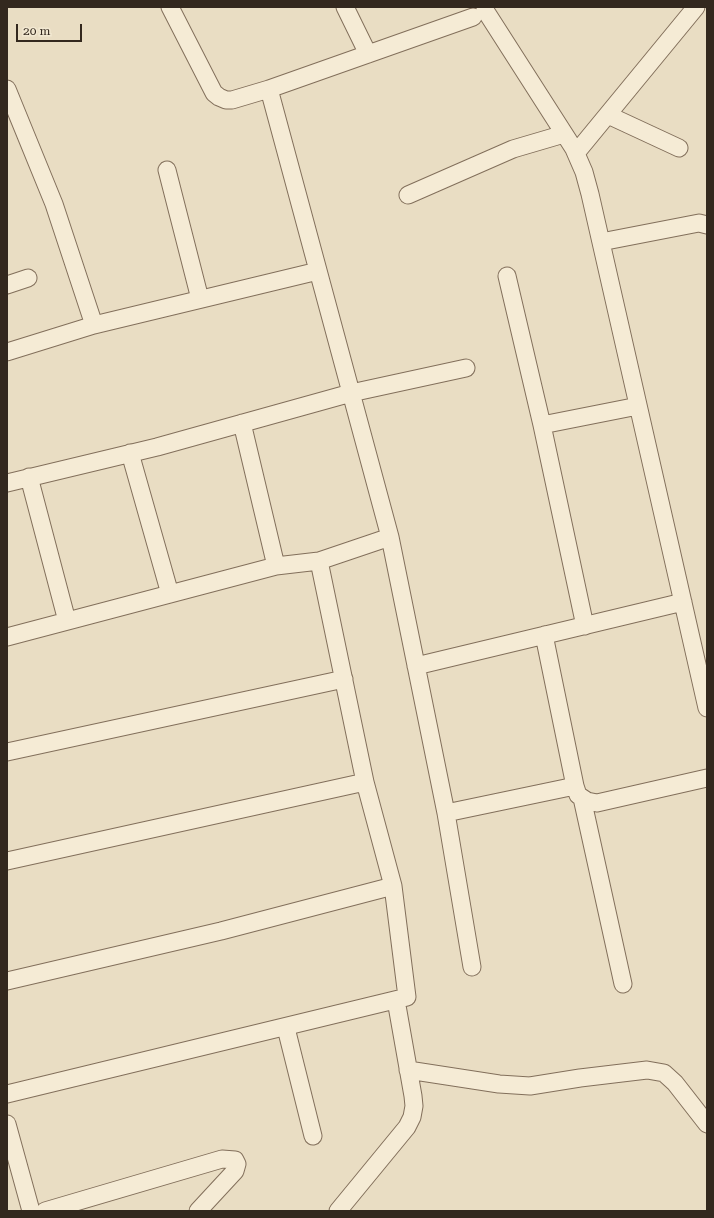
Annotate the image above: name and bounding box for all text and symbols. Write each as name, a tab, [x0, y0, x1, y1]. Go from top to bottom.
scale bar	[18, 16, 84, 42]
text: 20 m	[23, 24, 50, 38]

